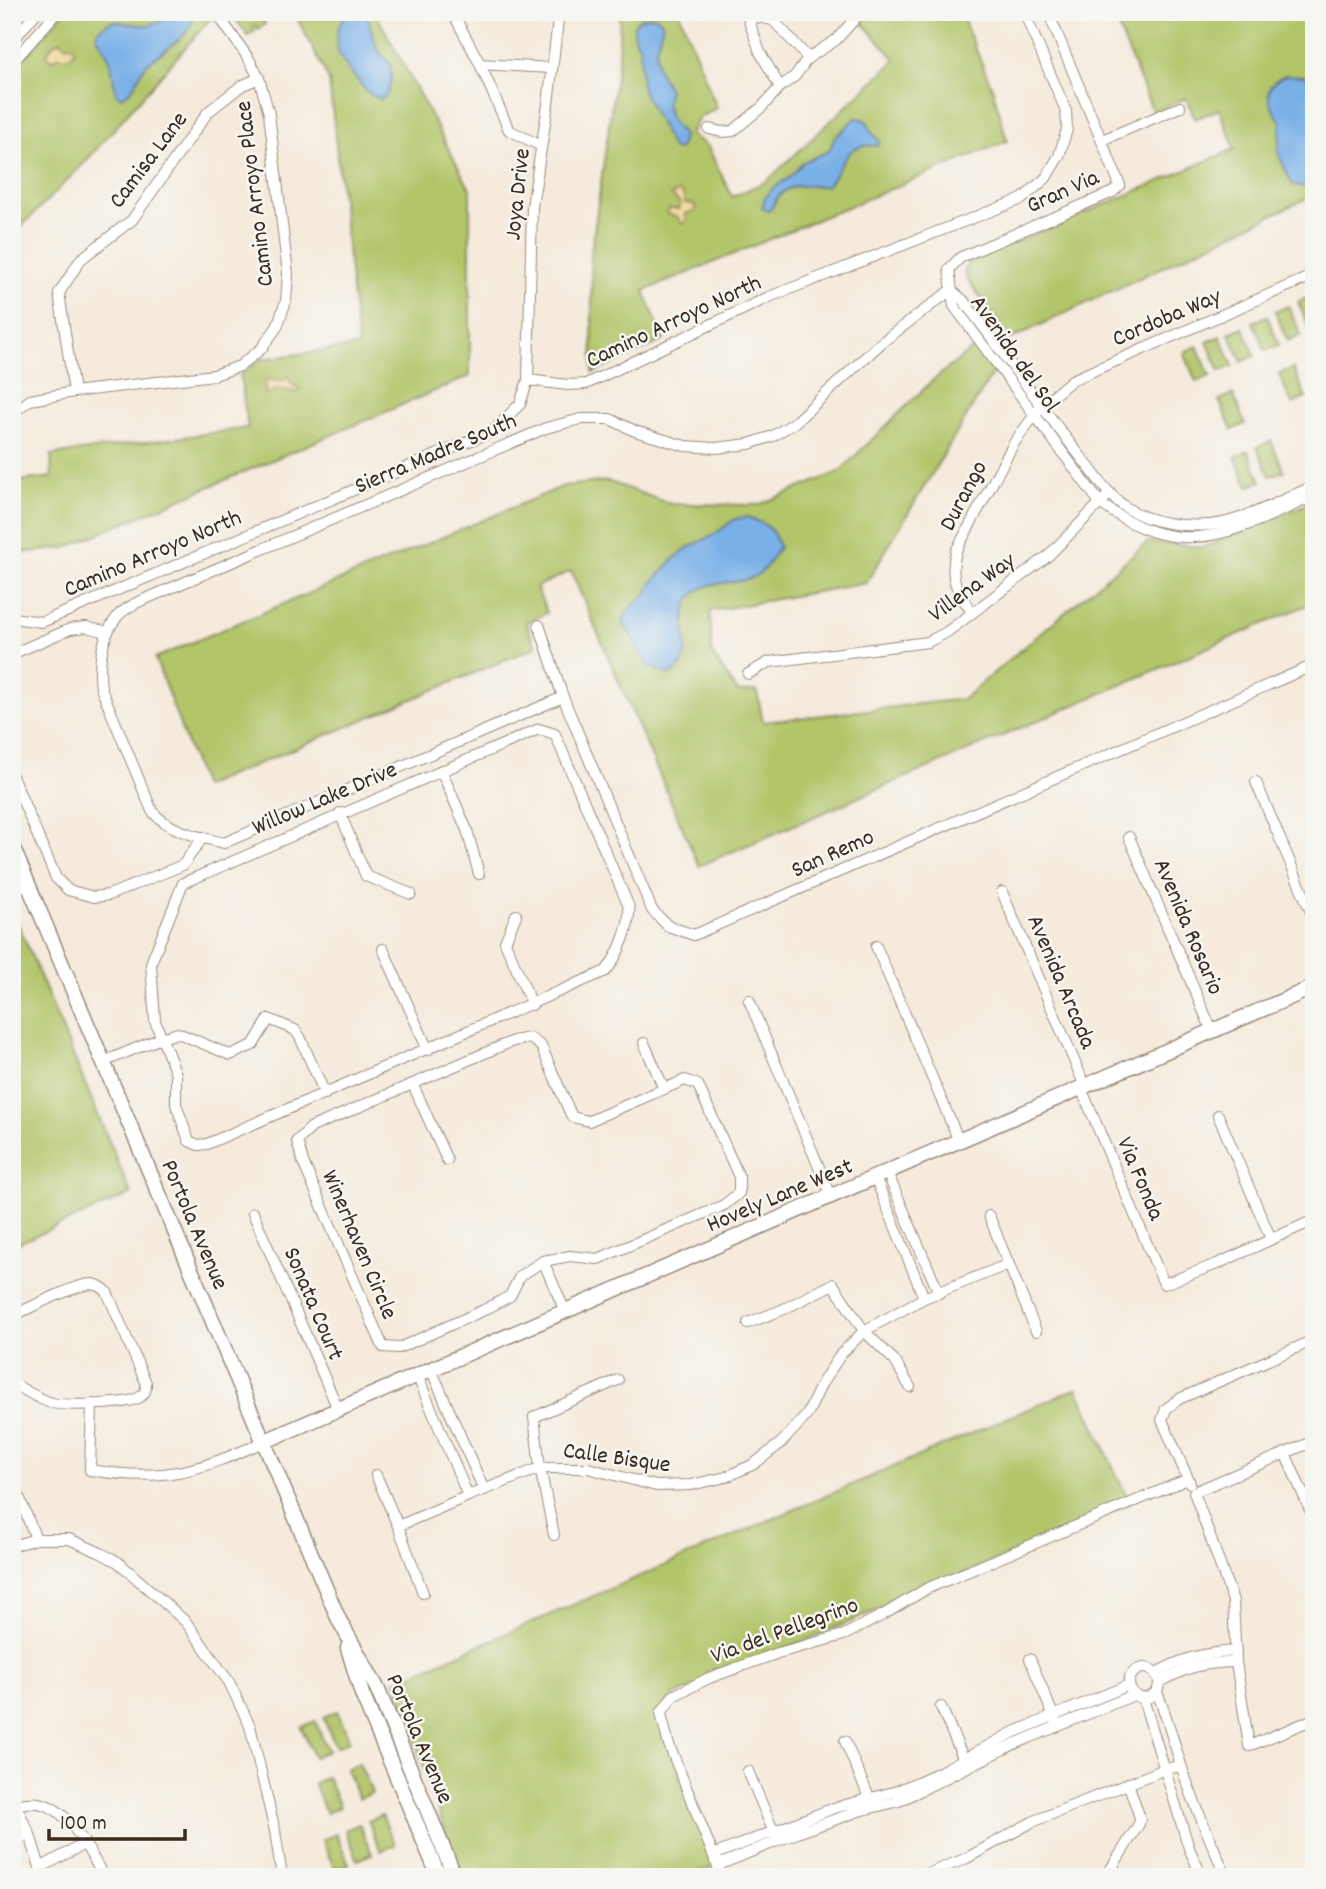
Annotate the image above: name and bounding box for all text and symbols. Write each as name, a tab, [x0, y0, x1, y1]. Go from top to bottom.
street label: Camino Arroyo Place	[228, 99, 284, 288]
street label: Camisa Lane	[102, 105, 197, 216]
street label: Joya Drive	[497, 147, 541, 242]
street label: Gran Via	[1022, 161, 1106, 224]
street label: Camino Arroyo North	[581, 267, 768, 378]
street label: Cordoba Way	[1107, 280, 1228, 357]
street label: Avenida del Sol	[960, 289, 1067, 421]
street label: Sierra Madre South	[350, 405, 522, 504]
street label: Durango	[932, 455, 997, 538]
street label: Camino Arroyo North	[59, 502, 247, 608]
street label: Villena Way	[922, 544, 1024, 632]
street label: Willow Lake Drive	[247, 754, 403, 846]
street label: San Remo	[786, 821, 880, 888]
street label: Avenida Rosario	[1143, 854, 1231, 1000]
street label: Avenida Arcada	[1017, 910, 1104, 1055]
street label: Via Fonda	[1106, 1132, 1172, 1227]
street label: Hovely Lane West	[702, 1151, 859, 1243]
street label: Portola Avenue	[151, 1155, 236, 1295]
street label: Winerhaven Circle	[311, 1165, 405, 1325]
street label: Sonata Court	[273, 1242, 351, 1366]
street label: Calle Bisque	[561, 1435, 672, 1483]
street label: Via del Pellegrino	[707, 1589, 864, 1674]
street label: Portola Avenue	[376, 1669, 461, 1809]
scale bar	[49, 1798, 186, 1842]
text: 100 m	[60, 1810, 107, 1840]

